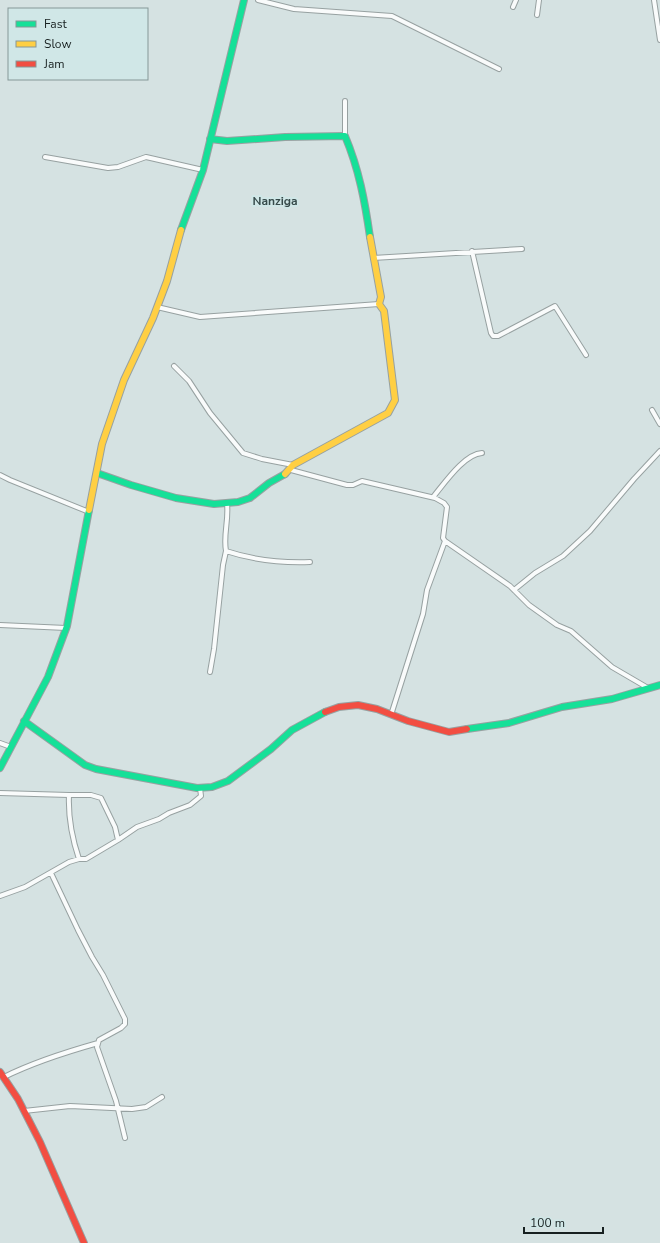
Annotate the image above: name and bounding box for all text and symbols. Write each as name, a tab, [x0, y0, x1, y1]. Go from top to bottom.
legend	[8, 8, 148, 80]
text: Fast	[44, 16, 67, 32]
text: Slow	[44, 36, 72, 52]
text: Jam	[43, 56, 65, 72]
district label: Nanziga	[252, 193, 298, 209]
scale bar	[524, 1209, 603, 1235]
text: 100 m	[530, 1215, 565, 1231]

